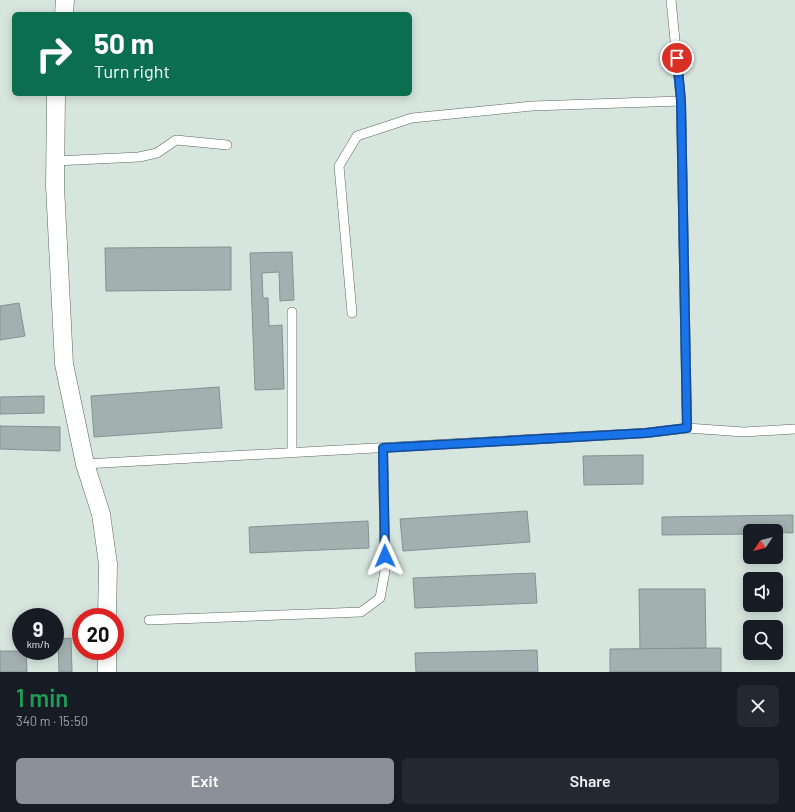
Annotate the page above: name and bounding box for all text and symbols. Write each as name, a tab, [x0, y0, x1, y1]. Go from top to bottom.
text: 50 m	[94, 26, 154, 60]
icon: right	[28, 28, 80, 80]
pin	[660, 41, 694, 75]
icon: arrive	[666, 47, 688, 69]
text: Turn right	[94, 60, 170, 82]
north arrow	[743, 524, 783, 564]
map controls	[743, 524, 783, 660]
position arrow	[364, 535, 406, 577]
button: sound	[743, 572, 783, 612]
speed limit sign: 20	[72, 608, 124, 660]
text: 9	[33, 617, 43, 641]
button: search	[743, 620, 783, 660]
text: km/h	[27, 638, 49, 650]
text: 1 min	[16, 683, 68, 712]
button: close	[737, 685, 779, 727]
text: 340 m · 15:50	[16, 713, 88, 729]
button: Exit	[16, 758, 394, 804]
button: Share	[402, 758, 779, 804]

